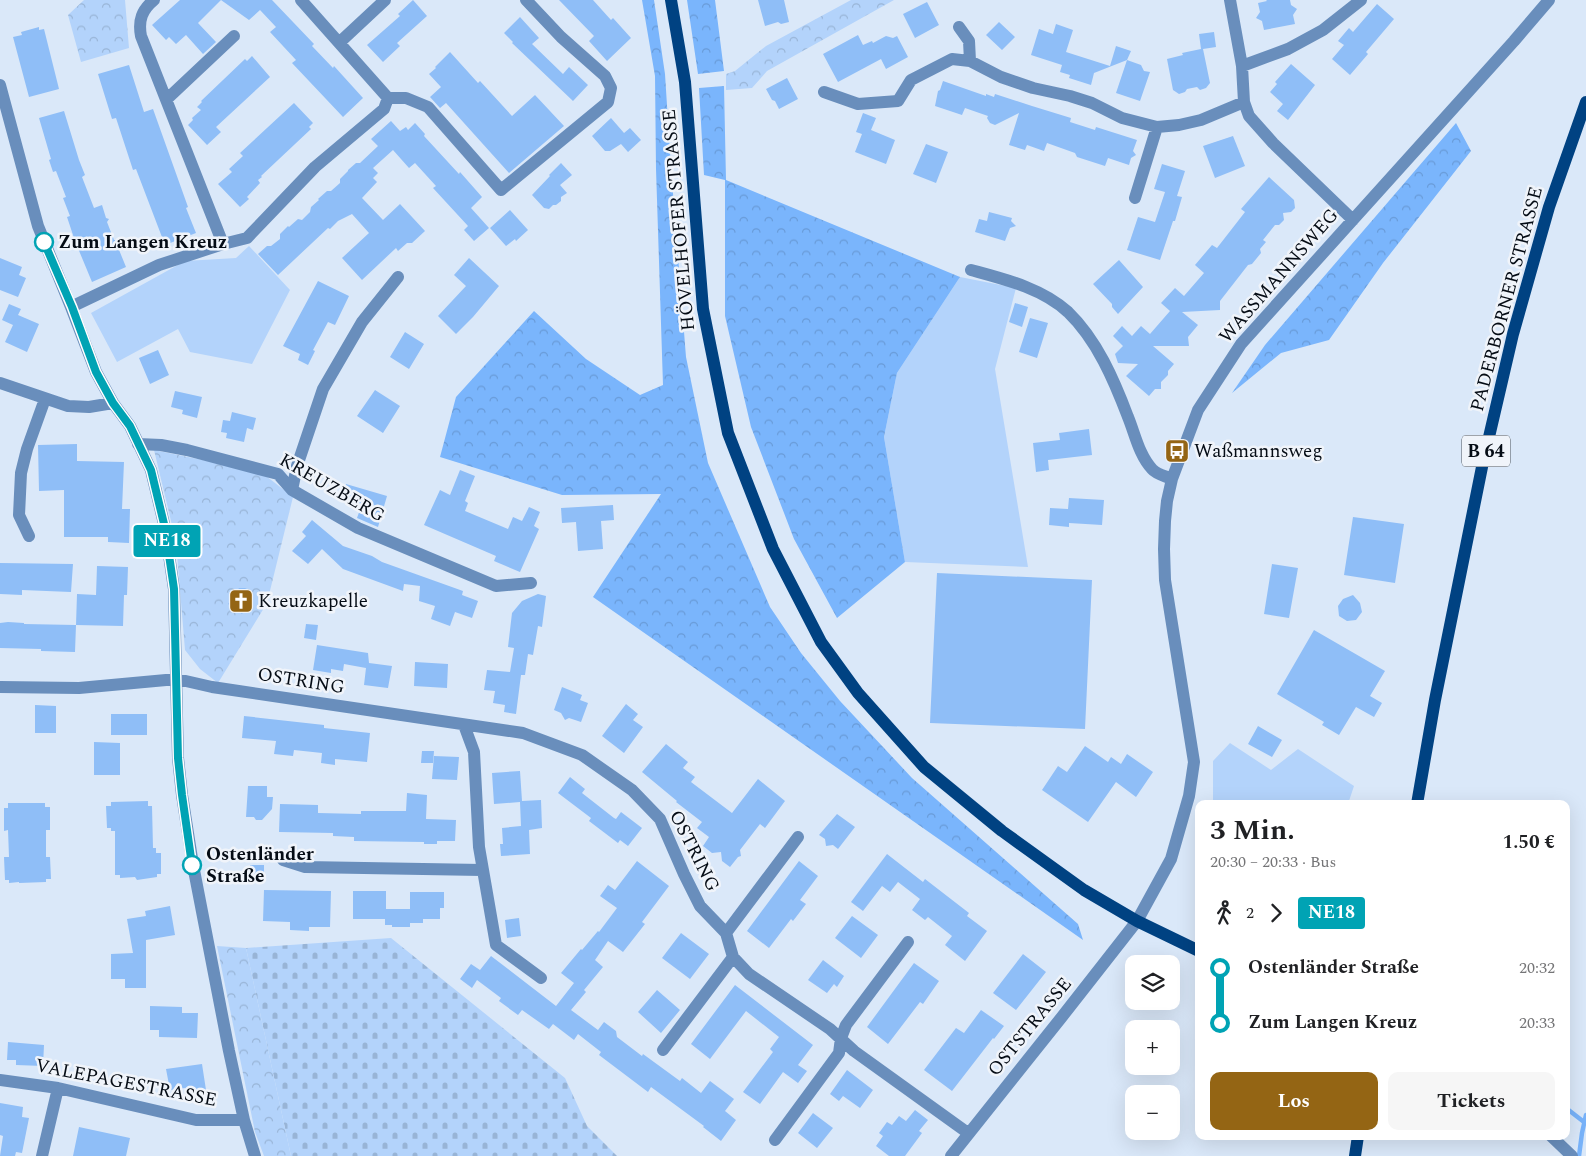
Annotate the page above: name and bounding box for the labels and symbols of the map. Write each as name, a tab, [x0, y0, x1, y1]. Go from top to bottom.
street label: HÖVELHOFER STRASSE	[655, 108, 703, 332]
street label: PADERBORNER STRASSE	[1463, 183, 1551, 415]
street label: WASSMANNSWEG	[1212, 202, 1346, 350]
place label: Zum Langen Kreuz	[58, 228, 227, 257]
marker: Zum Langen Kreuz	[34, 232, 54, 252]
road number: B 64	[1462, 436, 1510, 466]
place label: Waßmannsweg	[1194, 437, 1323, 466]
bus stop icon: Waßmannsweg	[1164, 438, 1190, 464]
street label: KREUZBERG	[274, 446, 390, 530]
line badge: NE18	[132, 525, 202, 557]
place label: Kreuzkapelle	[258, 587, 368, 616]
church icon: Kreuzkapelle	[228, 588, 254, 614]
street label: OSTRING	[255, 660, 347, 702]
street label: OSTRING	[661, 805, 727, 897]
place label: Ostenländer Straße	[206, 840, 315, 891]
marker: Ostenländer Straße	[182, 855, 202, 875]
street label: OSTSTRASSE	[981, 971, 1079, 1083]
street label: VALEPAGESTRASSE	[33, 1051, 219, 1115]

